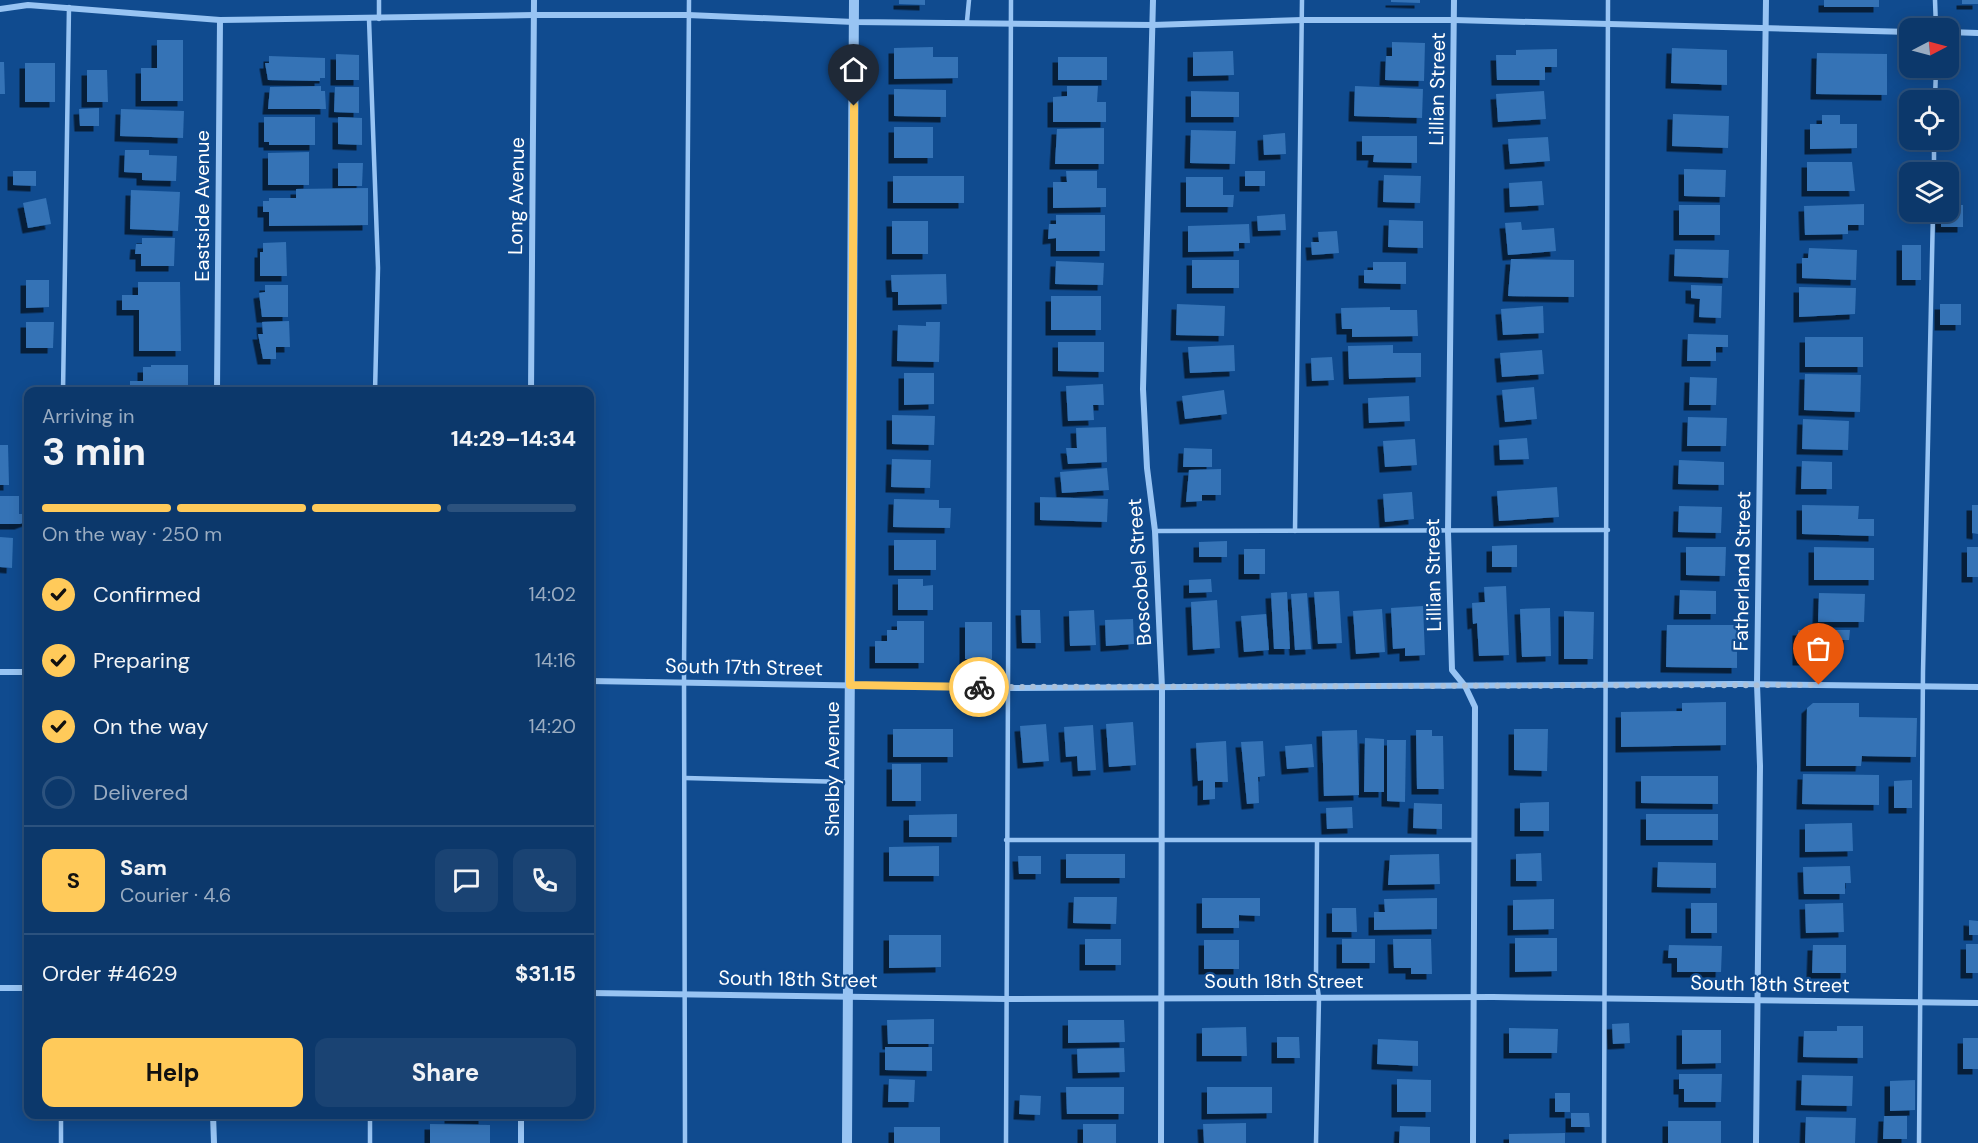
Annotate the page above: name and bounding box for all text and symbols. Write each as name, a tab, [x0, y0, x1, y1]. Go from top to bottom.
north arrow	[1899, 18, 1959, 78]
map controls	[1899, 18, 1959, 222]
street label: Lillian Street	[1423, 32, 1451, 146]
pin	[828, 44, 879, 106]
icon: home	[837, 53, 870, 86]
button: locate	[1899, 90, 1959, 150]
street label: Eastside Avenue	[189, 130, 215, 282]
street label: Long Avenue	[502, 137, 530, 255]
button: layers	[1899, 162, 1959, 222]
text: Arriving in	[42, 403, 134, 429]
text: 14:29–14:34	[451, 424, 576, 453]
text: 3 min	[42, 426, 146, 477]
street label: Fatherland Street	[1728, 491, 1756, 651]
street label: Boscobel Street	[1121, 497, 1157, 647]
street label: Lillian Street	[1419, 518, 1447, 632]
text: On the way · 250 m	[42, 521, 222, 547]
icon: check	[42, 578, 75, 611]
text: Confirmed	[93, 580, 201, 609]
text: 14:02	[529, 581, 576, 607]
pin	[1793, 623, 1844, 685]
icon: bag	[1802, 632, 1835, 665]
icon: check	[42, 644, 75, 677]
text: Preparing	[93, 646, 190, 675]
text: 14:16	[535, 647, 576, 673]
street label: South 17th Street	[665, 653, 823, 681]
courier	[949, 657, 1009, 717]
icon: bike	[963, 671, 996, 704]
street label: Shelby Avenue	[819, 701, 845, 837]
icon: check	[42, 710, 75, 743]
text: On the way	[93, 712, 208, 741]
text: 14:20	[529, 713, 576, 739]
text: Delivered	[93, 778, 188, 807]
button: chat	[435, 849, 498, 912]
button: phone	[513, 849, 576, 912]
text: Sam	[120, 853, 167, 882]
text: S	[67, 866, 80, 895]
text: Courier · 4.6	[120, 882, 231, 908]
text: Order #4629	[42, 959, 178, 988]
text: $31.15	[515, 959, 576, 988]
street label: South 18th Street	[718, 965, 878, 993]
street label: South 18th Street	[1204, 968, 1364, 994]
street label: South 18th Street	[1690, 970, 1850, 998]
button: Help	[42, 1038, 303, 1107]
button: Share	[315, 1038, 576, 1107]

